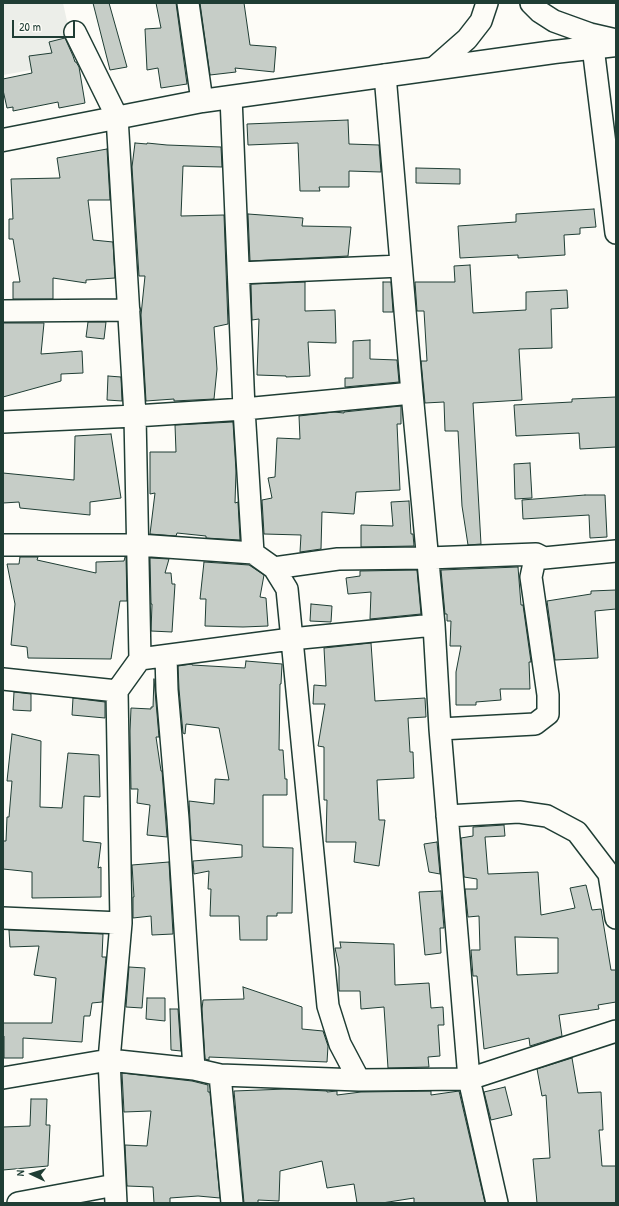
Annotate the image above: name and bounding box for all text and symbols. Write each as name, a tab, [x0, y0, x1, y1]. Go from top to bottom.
scale bar	[14, 12, 77, 38]
text: 20 m	[19, 18, 41, 35]
north arrow	[12, 1154, 52, 1194]
text: N	[13, 1170, 27, 1177]

